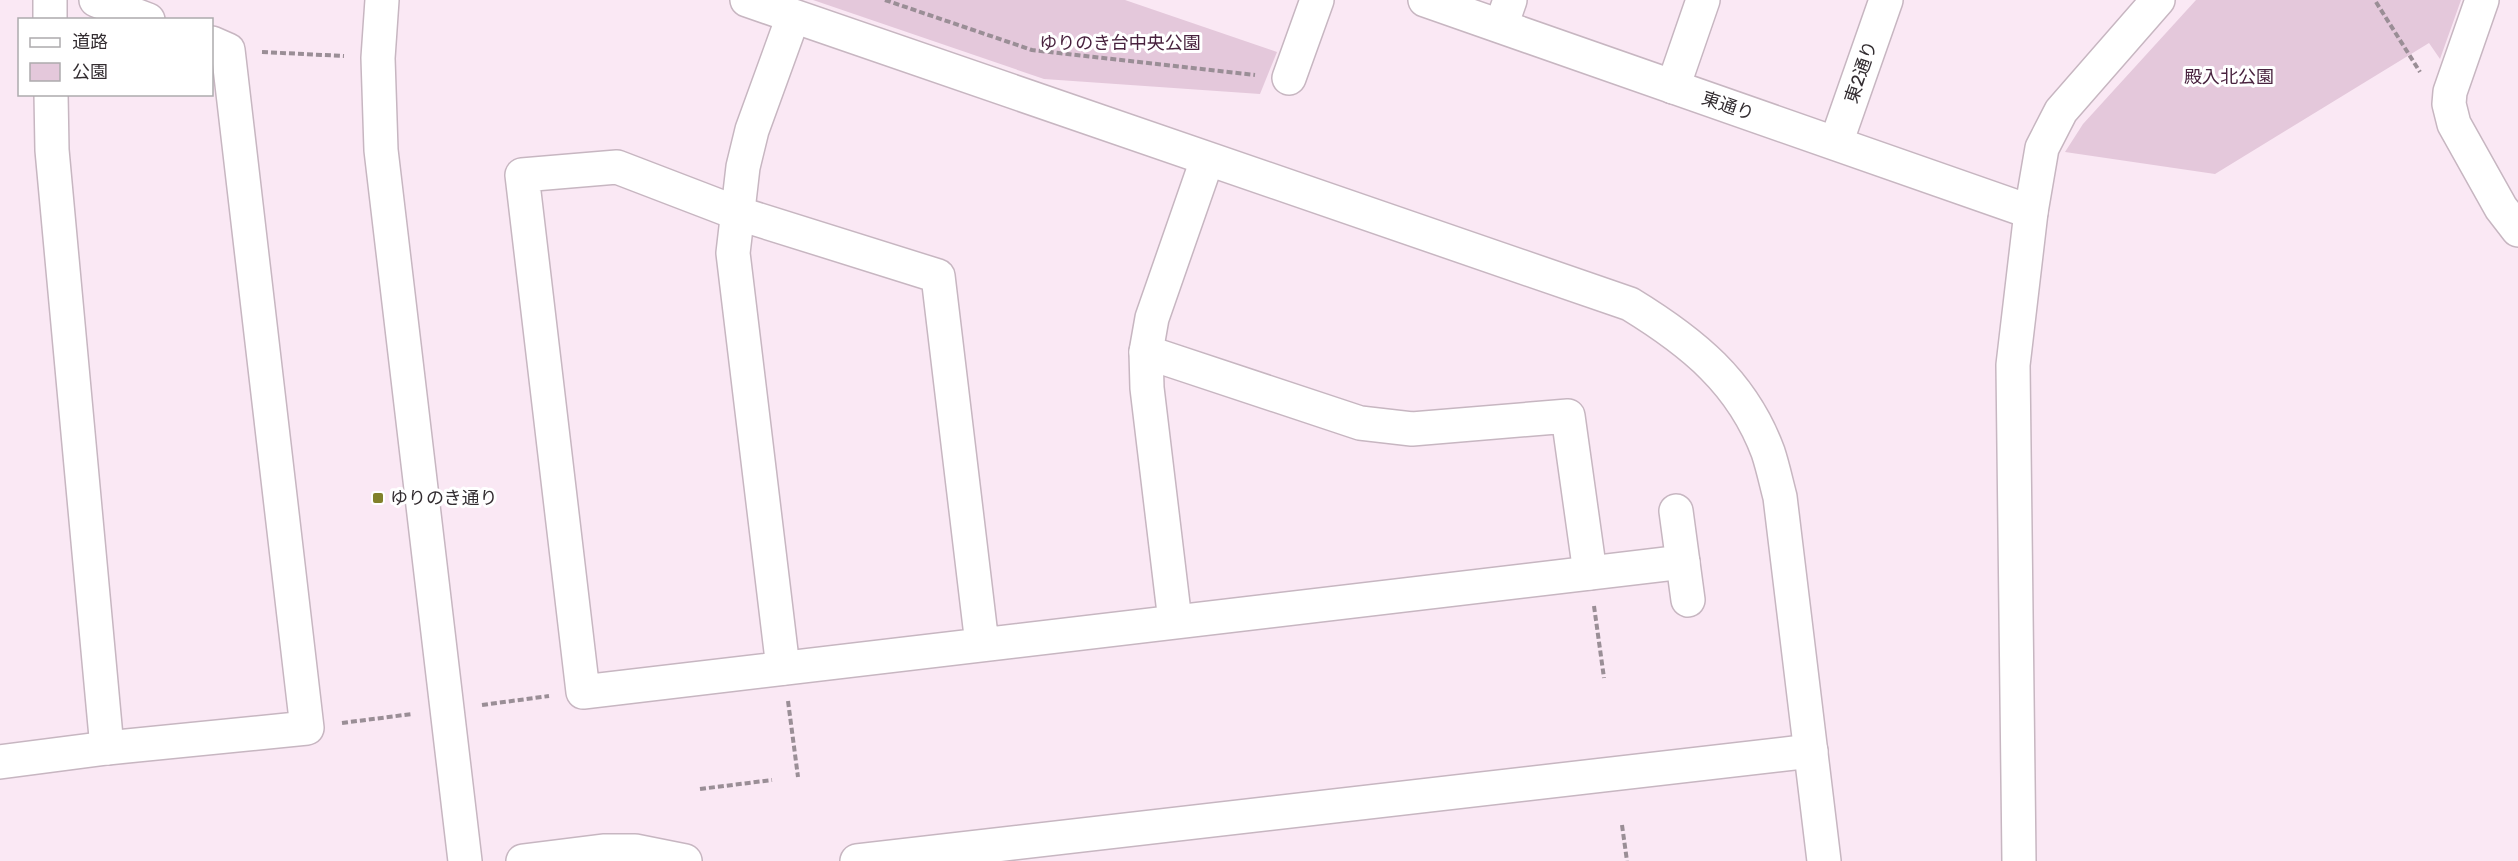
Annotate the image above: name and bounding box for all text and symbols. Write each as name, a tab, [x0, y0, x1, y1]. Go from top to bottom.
legend	[18, 18, 213, 96]
text: 道路	[72, 31, 108, 53]
park label: ゆりのき台中央公園	[1039, 32, 1201, 54]
street label: 東2通り	[1840, 38, 1882, 106]
text: 公園	[72, 61, 108, 83]
park label: 殿入北公園	[2184, 66, 2274, 88]
street label: 東通り	[1699, 87, 1757, 125]
place label: ゆりのき通り	[390, 487, 497, 509]
marker: ゆりのき通り	[371, 491, 385, 505]

